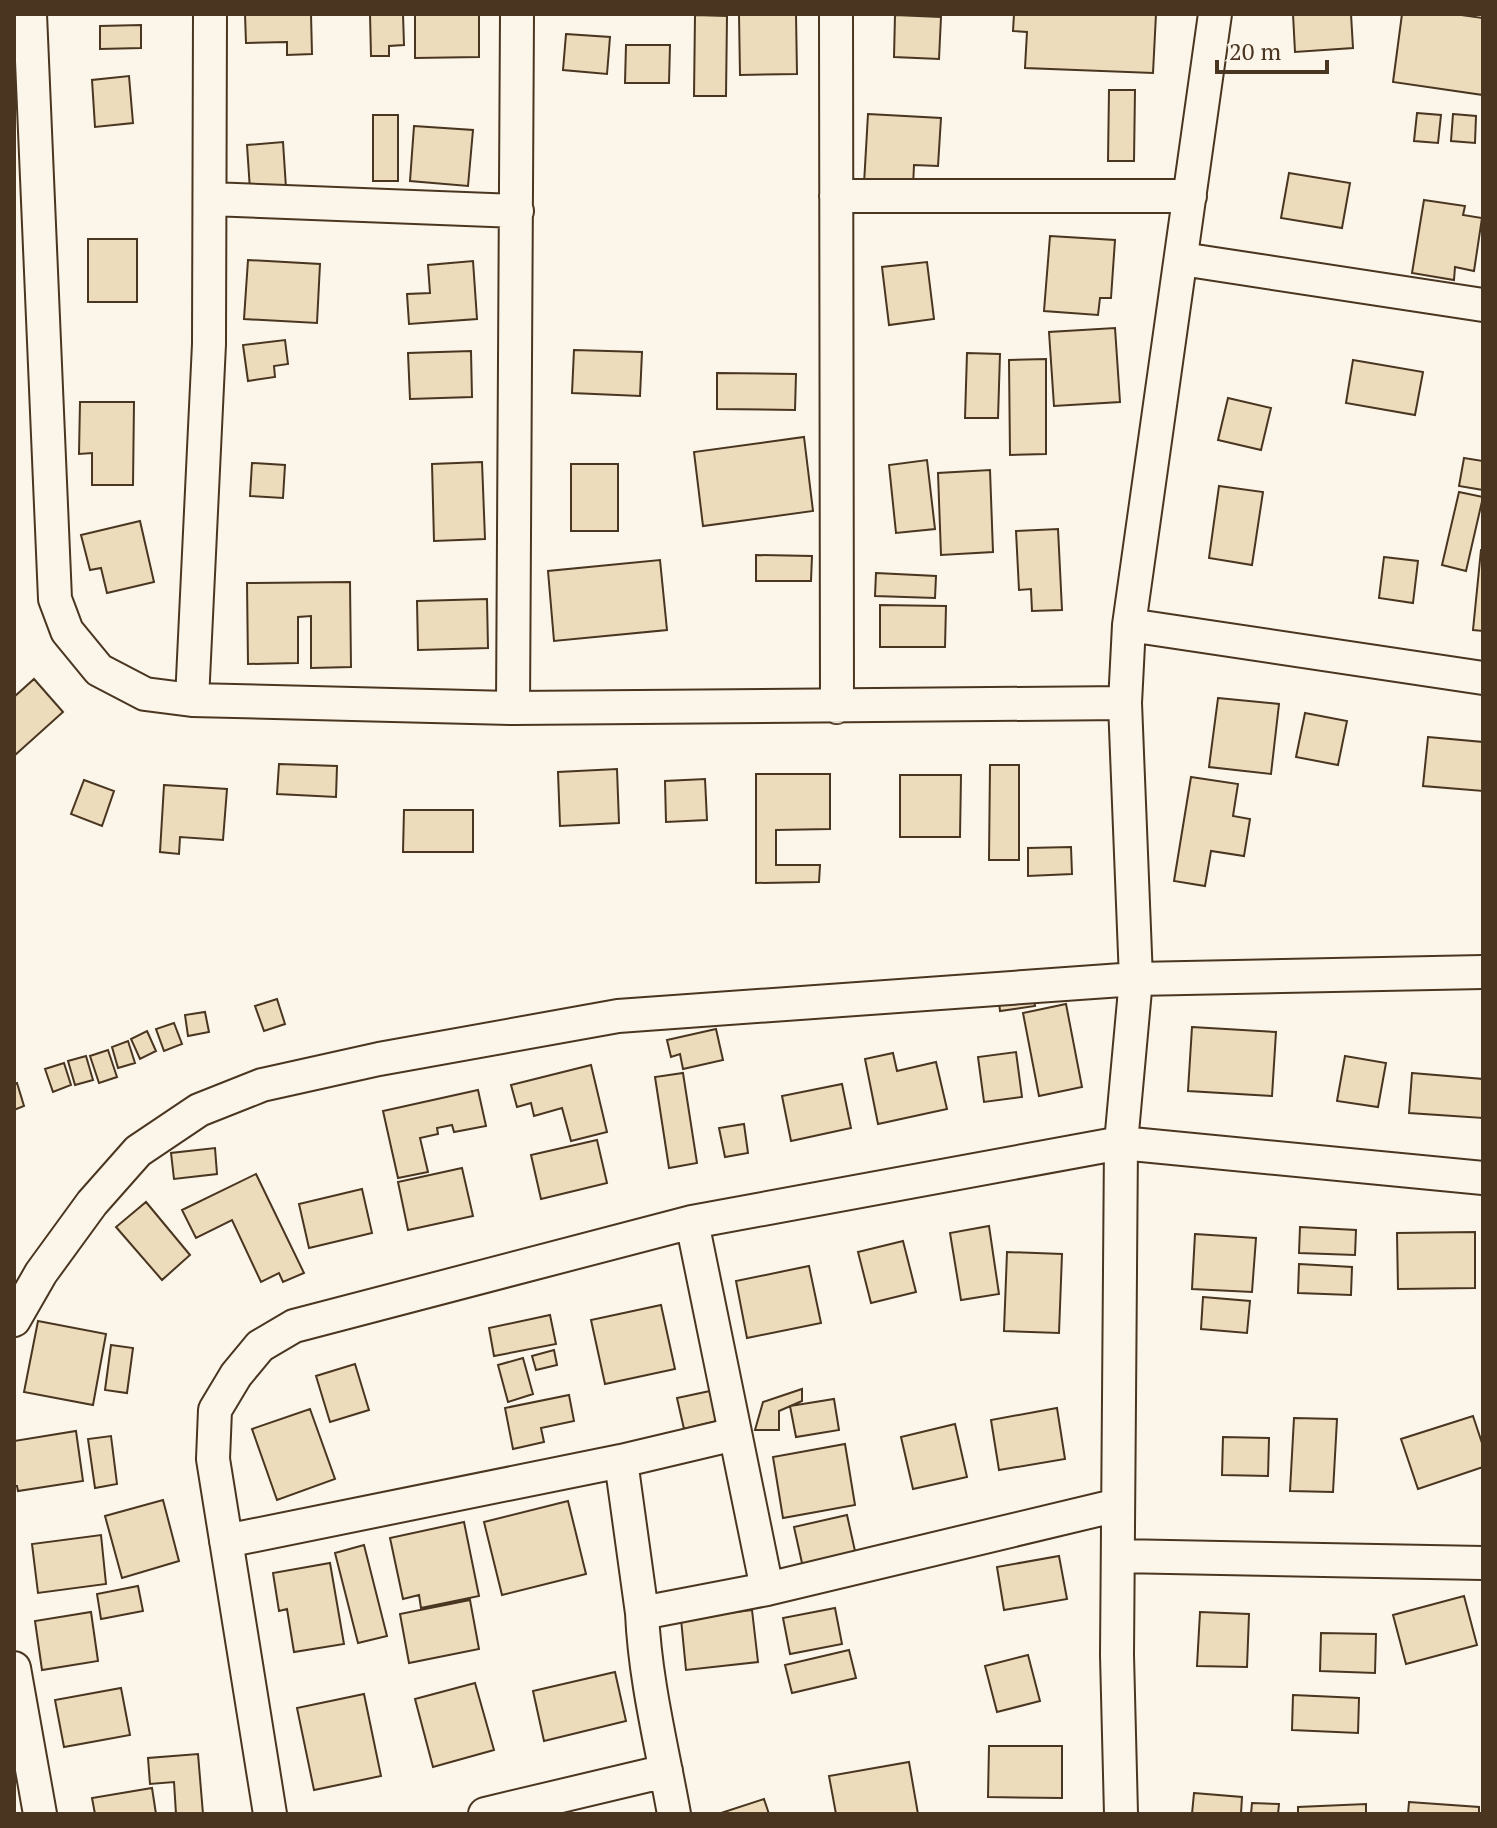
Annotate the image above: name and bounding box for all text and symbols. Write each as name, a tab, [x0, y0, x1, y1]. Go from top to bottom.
scale bar	[1217, 24, 1327, 74]
text: 20 m	[1229, 35, 1281, 67]

